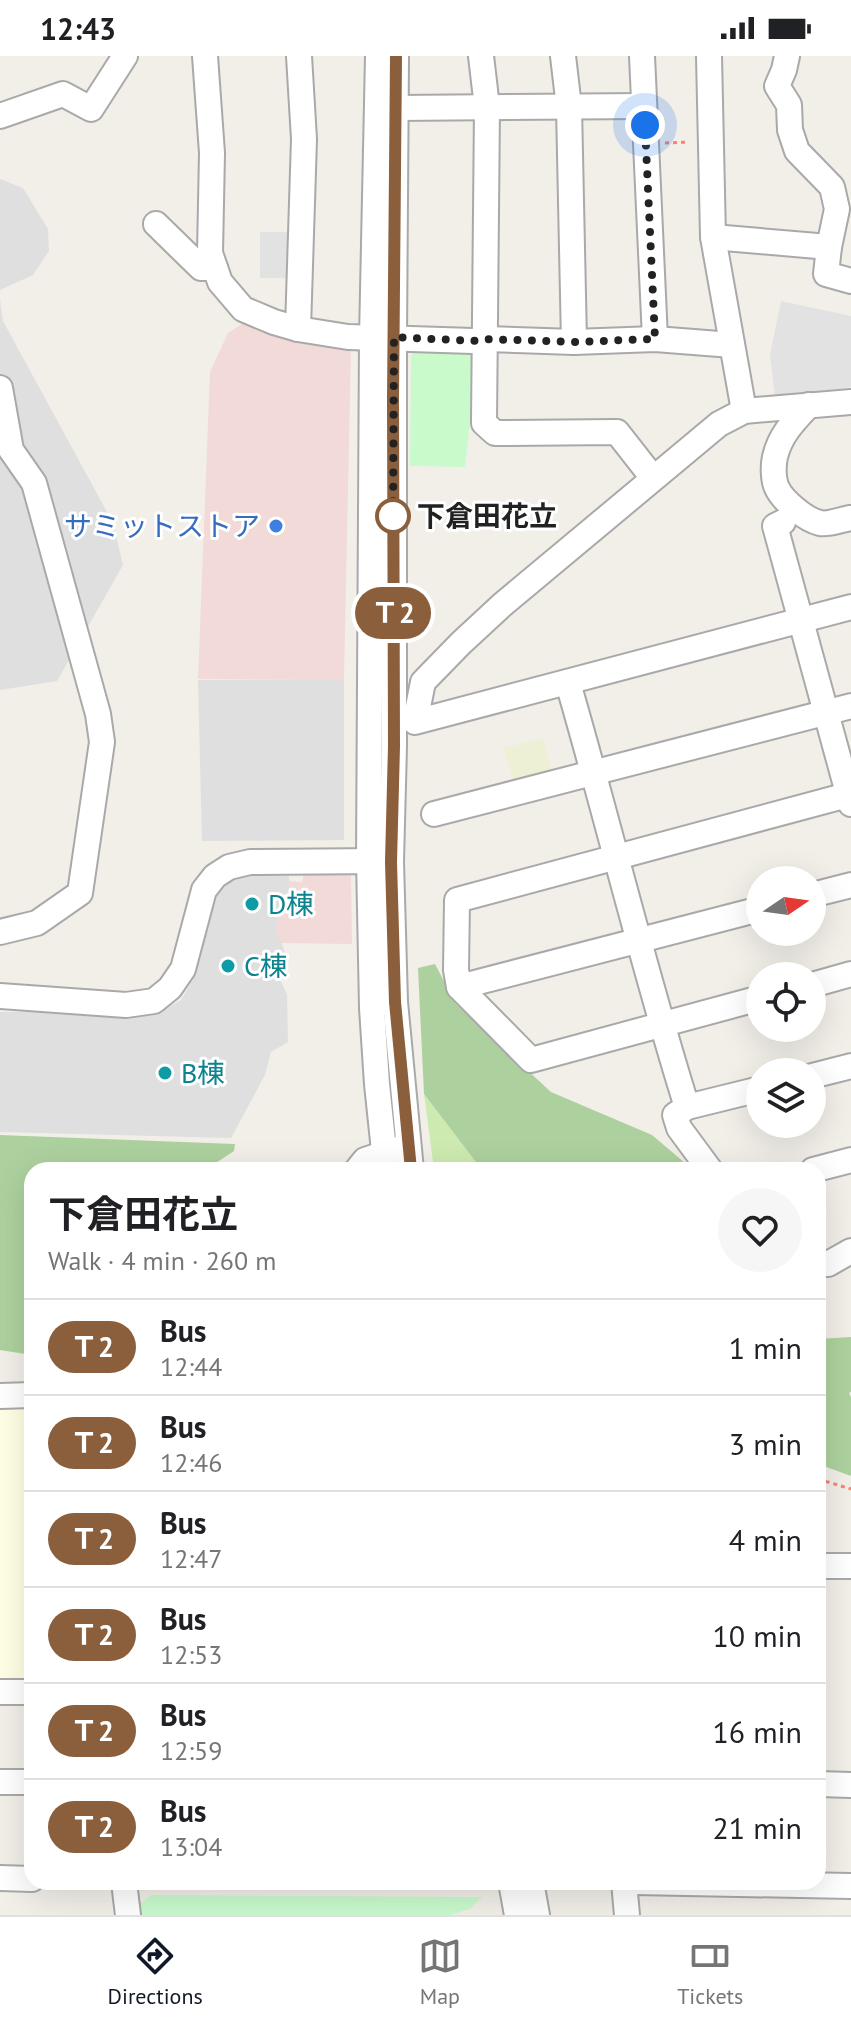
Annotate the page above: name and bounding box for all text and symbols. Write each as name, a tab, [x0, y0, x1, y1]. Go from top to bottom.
text: 12:43	[40, 9, 116, 48]
your location	[625, 105, 665, 145]
place label: 下倉田花立	[417, 497, 557, 534]
marker: 下倉田花立	[376, 499, 410, 533]
place label: サミットストア	[64, 507, 260, 544]
marker: サミットストア	[267, 517, 285, 535]
line badge: Ｔ2	[357, 587, 429, 639]
text: Ｔ2	[371, 594, 415, 631]
north arrow	[746, 866, 826, 946]
map controls	[746, 866, 826, 1138]
place label: D棟	[268, 885, 314, 922]
marker: D棟	[243, 895, 261, 913]
place label: C棟	[244, 947, 288, 984]
marker: C棟	[219, 957, 237, 975]
button: locate	[746, 962, 826, 1042]
place label: B棟	[181, 1054, 225, 1091]
button: layers	[746, 1058, 826, 1138]
marker: B棟	[156, 1064, 174, 1082]
button: heart	[718, 1188, 802, 1272]
text: 下倉田花立	[48, 1189, 238, 1238]
text: Walk · 4 min · 260 m	[48, 1244, 276, 1277]
text: Bus	[160, 1311, 207, 1350]
text: Ｔ2	[70, 1328, 114, 1365]
text: 1 min	[729, 1328, 802, 1367]
text: 12:44	[160, 1350, 222, 1383]
text: Bus	[160, 1407, 207, 1446]
text: Ｔ2	[70, 1424, 114, 1461]
text: 3 min	[729, 1424, 802, 1463]
text: 12:46	[160, 1446, 222, 1479]
text: Bus	[160, 1503, 207, 1542]
text: Ｔ2	[70, 1520, 114, 1557]
text: 4 min	[729, 1520, 802, 1559]
text: 12:47	[160, 1542, 222, 1575]
text: Bus	[160, 1599, 207, 1638]
text: Ｔ2	[70, 1616, 114, 1653]
text: 10 min	[712, 1616, 802, 1655]
text: 12:53	[160, 1638, 222, 1671]
text: Bus	[160, 1695, 207, 1734]
text: Ｔ2	[70, 1712, 114, 1749]
text: 16 min	[712, 1712, 802, 1751]
text: 12:59	[160, 1734, 222, 1767]
text: Bus	[160, 1791, 207, 1830]
text: Ｔ2	[70, 1808, 114, 1845]
text: 21 min	[712, 1808, 802, 1847]
text: 13:04	[160, 1830, 222, 1863]
tab: Directions	[108, 1934, 203, 2010]
tab: Map	[418, 1934, 462, 2010]
tab: Tickets	[677, 1934, 743, 2010]

